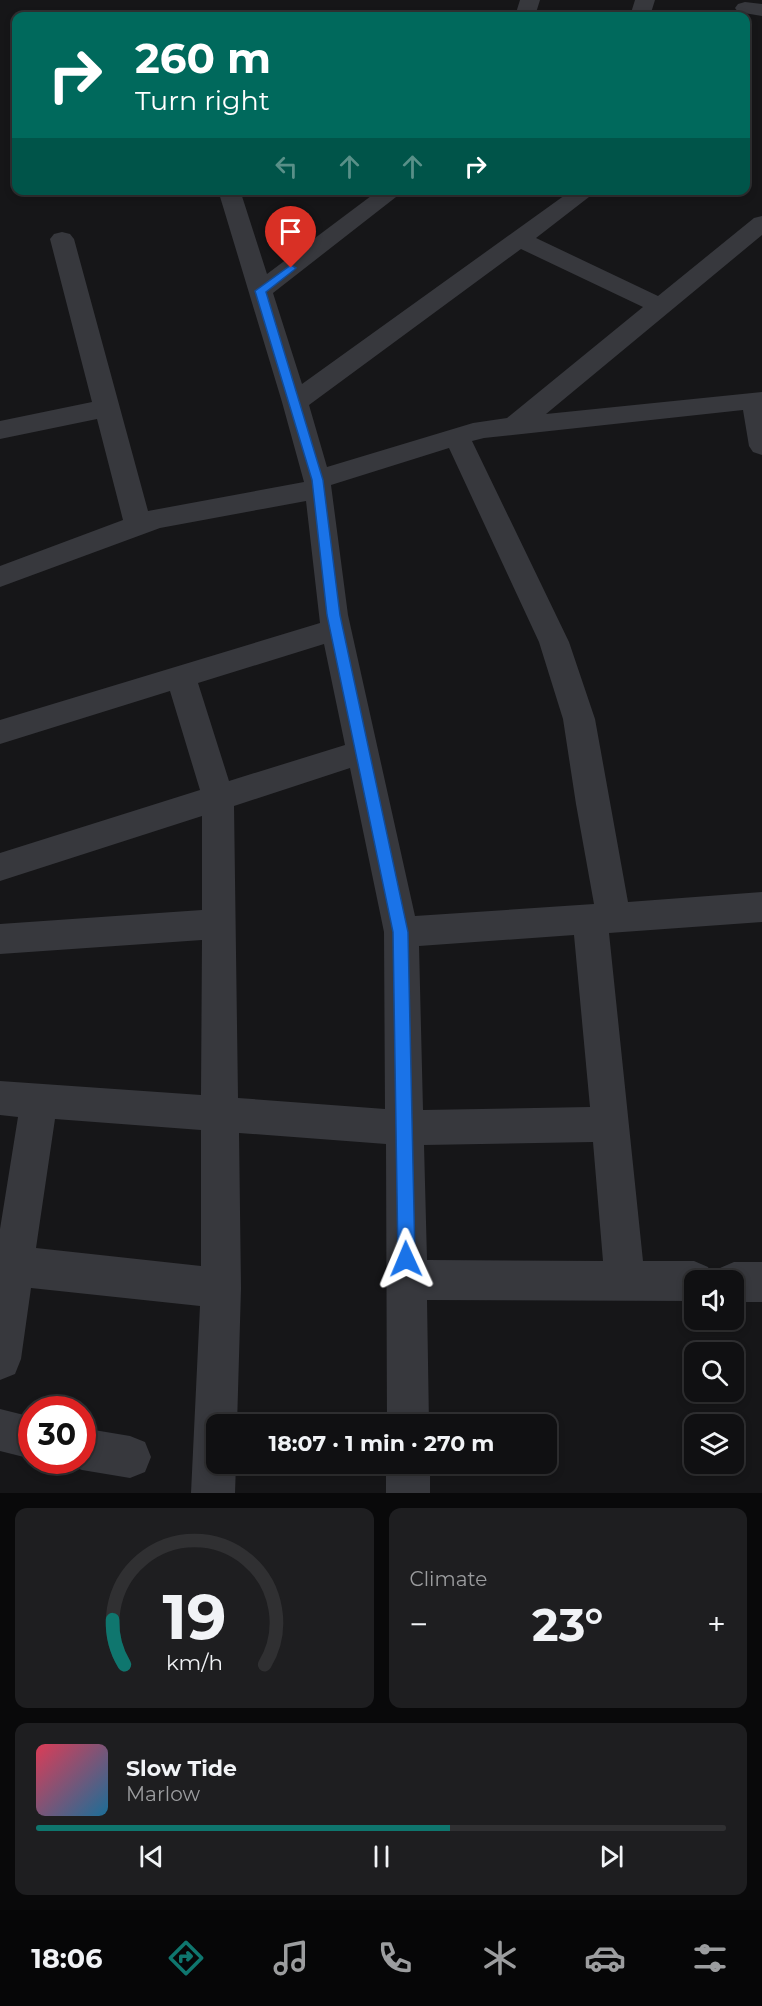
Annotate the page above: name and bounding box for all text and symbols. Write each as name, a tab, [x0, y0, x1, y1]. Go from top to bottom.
text: 260 m	[135, 32, 271, 84]
icon: right	[36, 36, 114, 114]
text: Turn right	[135, 84, 270, 117]
icon: left	[270, 150, 303, 183]
icon: ahead	[333, 150, 366, 183]
icon: ahead	[396, 150, 429, 183]
icon: right	[459, 150, 492, 183]
pin	[265, 206, 316, 268]
icon: arrive	[274, 215, 307, 248]
position arrow	[374, 1227, 438, 1291]
map controls	[684, 1270, 744, 1474]
button: sound	[684, 1270, 744, 1330]
button: search	[684, 1342, 744, 1402]
speed limit sign: 30	[18, 1396, 96, 1474]
button: layers	[684, 1414, 744, 1474]
text: 18:07 · 1 min · 270 m	[269, 1430, 494, 1457]
text: Climate	[410, 1567, 487, 1591]
text: 19	[162, 1579, 226, 1655]
text: 23°	[532, 1597, 603, 1652]
text: −	[410, 1604, 428, 1644]
text: +	[707, 1604, 726, 1644]
text: km/h	[166, 1649, 223, 1675]
text: Slow Tide	[126, 1755, 237, 1782]
text: Marlow	[126, 1782, 200, 1806]
icon: previous	[135, 1840, 168, 1873]
icon: pause	[365, 1840, 398, 1873]
icon: next	[595, 1840, 628, 1873]
icon: directions	[165, 1937, 207, 1979]
icon: music	[270, 1937, 312, 1979]
icon: phone	[374, 1937, 416, 1979]
icon: climate	[479, 1937, 521, 1979]
icon: car	[584, 1937, 626, 1979]
icon: filters	[689, 1937, 731, 1979]
text: 18:06	[31, 1942, 102, 1975]

